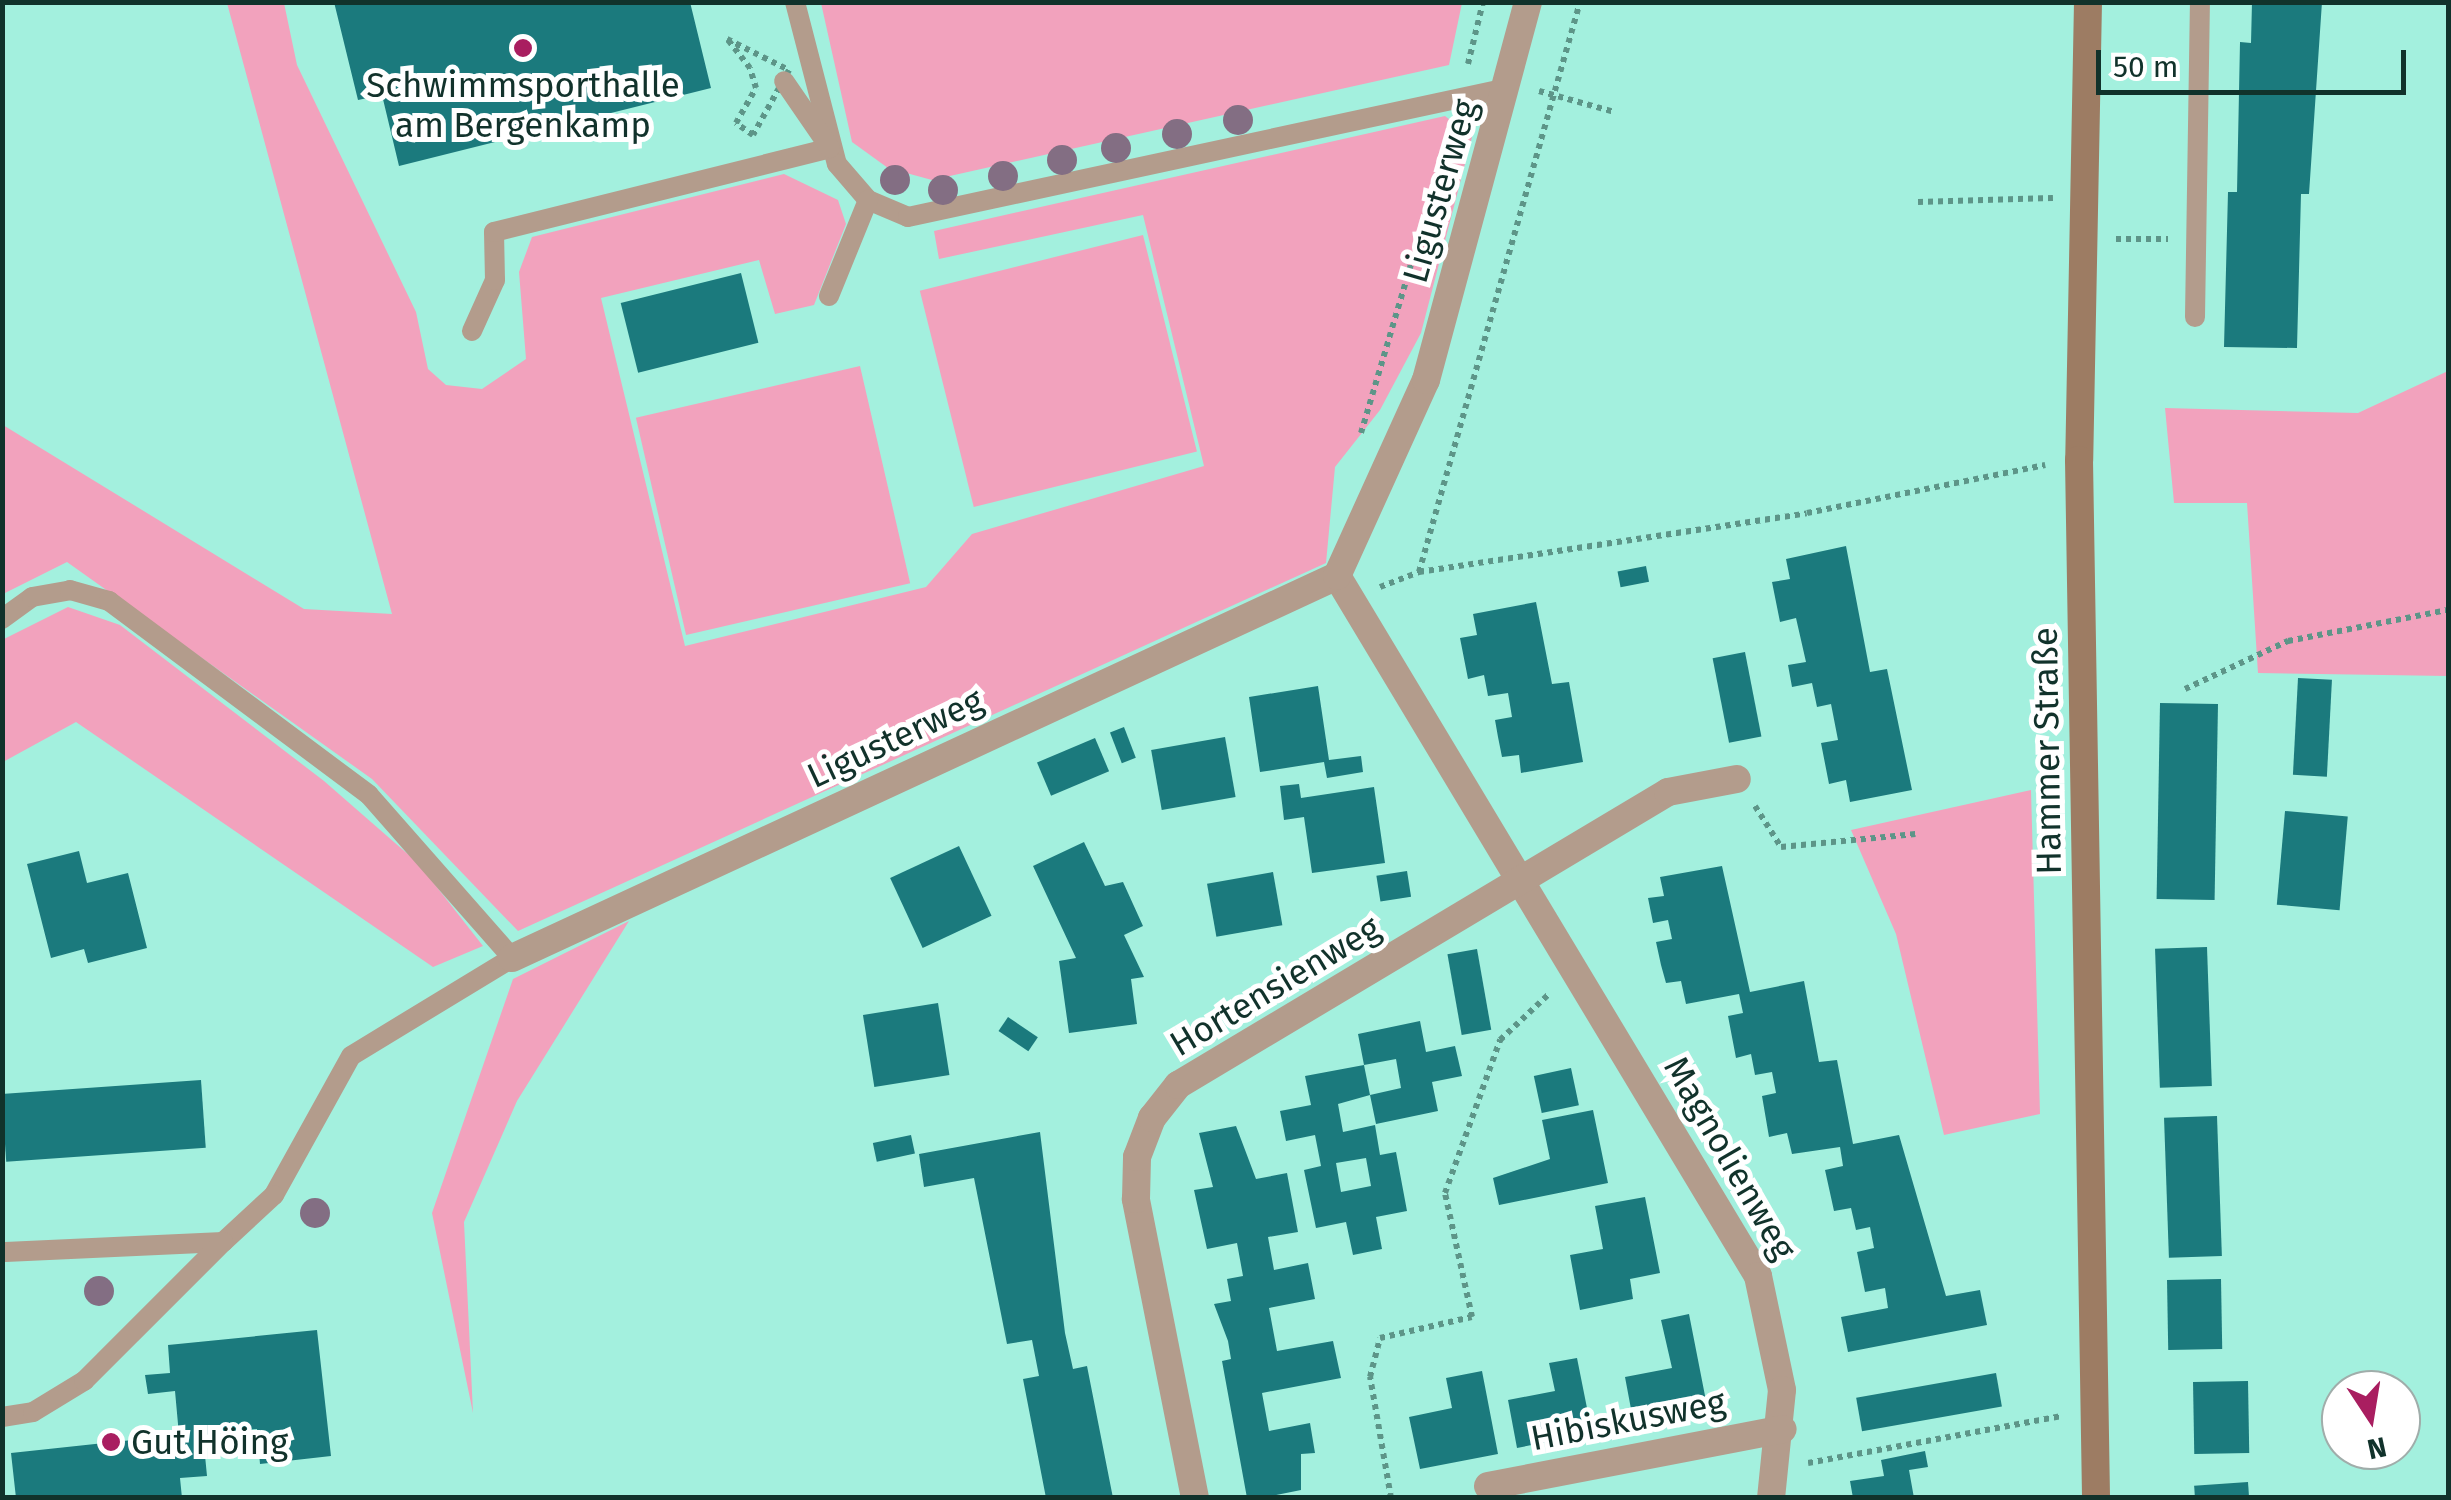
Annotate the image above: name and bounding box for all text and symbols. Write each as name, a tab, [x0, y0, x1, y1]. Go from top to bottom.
scale bar	[2101, 30, 2411, 92]
marker: Schwimmsporthalle am Bergenkamp	[512, 37, 534, 59]
text: 50 m	[2113, 49, 2178, 85]
place label: Schwimmsporthalle am Bergenkamp	[366, 64, 680, 146]
street label: Ligusterweg	[1394, 94, 1486, 288]
street label: Hammer Straße	[2024, 627, 2070, 875]
street label: Ligusterweg	[801, 679, 989, 797]
street label: Hortensienweg	[1162, 907, 1388, 1065]
street label: Magnolienweg	[1655, 1049, 1805, 1267]
north arrow	[2321, 1370, 2421, 1470]
street label: Hibiskusweg	[1527, 1381, 1729, 1459]
place label: Gut Höing	[131, 1421, 288, 1463]
text: N	[2364, 1430, 2389, 1466]
marker: Gut Höing	[100, 1431, 122, 1453]

